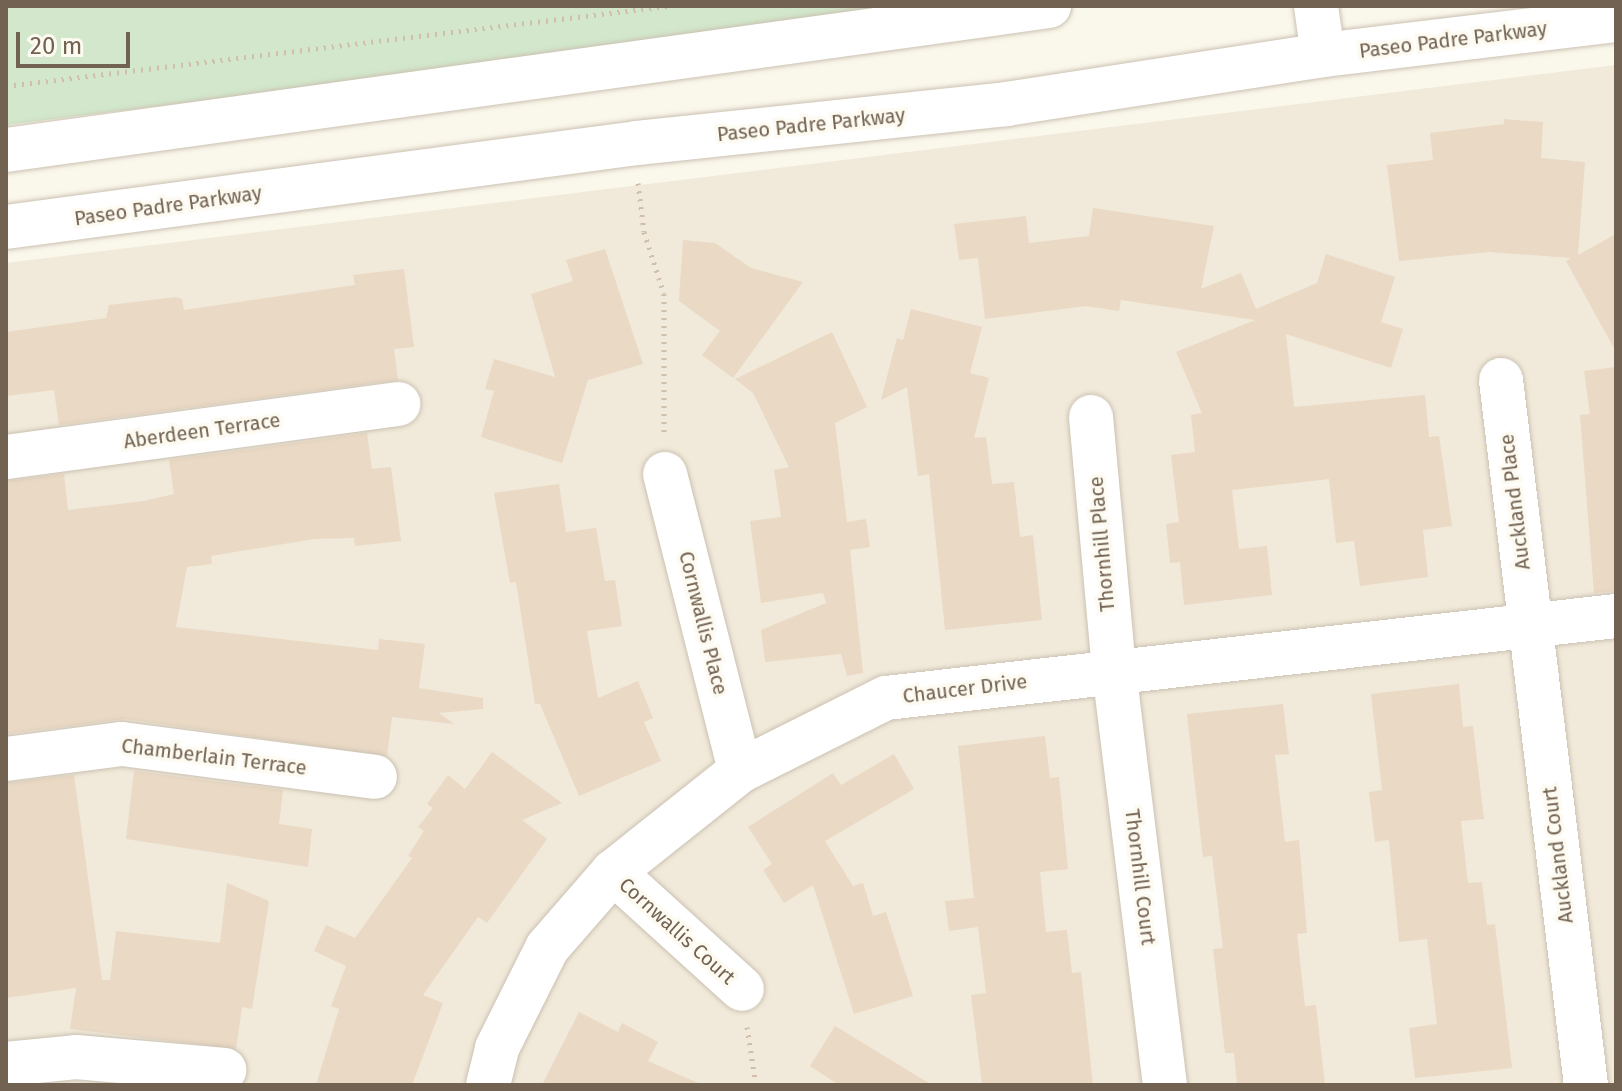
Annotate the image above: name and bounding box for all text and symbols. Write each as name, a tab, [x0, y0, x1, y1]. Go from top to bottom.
scale bar	[20, 16, 134, 66]
street label: Paseo Padre Parkway	[1358, 17, 1548, 63]
text: 20 m	[30, 32, 82, 60]
street label: Paseo Padre Parkway	[716, 103, 906, 147]
street label: Paseo Padre Parkway	[73, 181, 263, 231]
street label: Aberdeen Terrace	[122, 408, 282, 454]
street label: Auckland Place	[1495, 433, 1535, 571]
street label: Thornhill Place	[1084, 475, 1120, 613]
street label: Cornwallis Place	[674, 549, 732, 697]
street label: Chaucer Drive	[901, 669, 1029, 709]
street label: Chamberlain Terrace	[120, 734, 308, 780]
street label: Auckland Court	[1538, 785, 1578, 925]
street label: Thornhill Court	[1120, 808, 1160, 946]
street label: Cornwallis Court	[614, 873, 740, 989]

